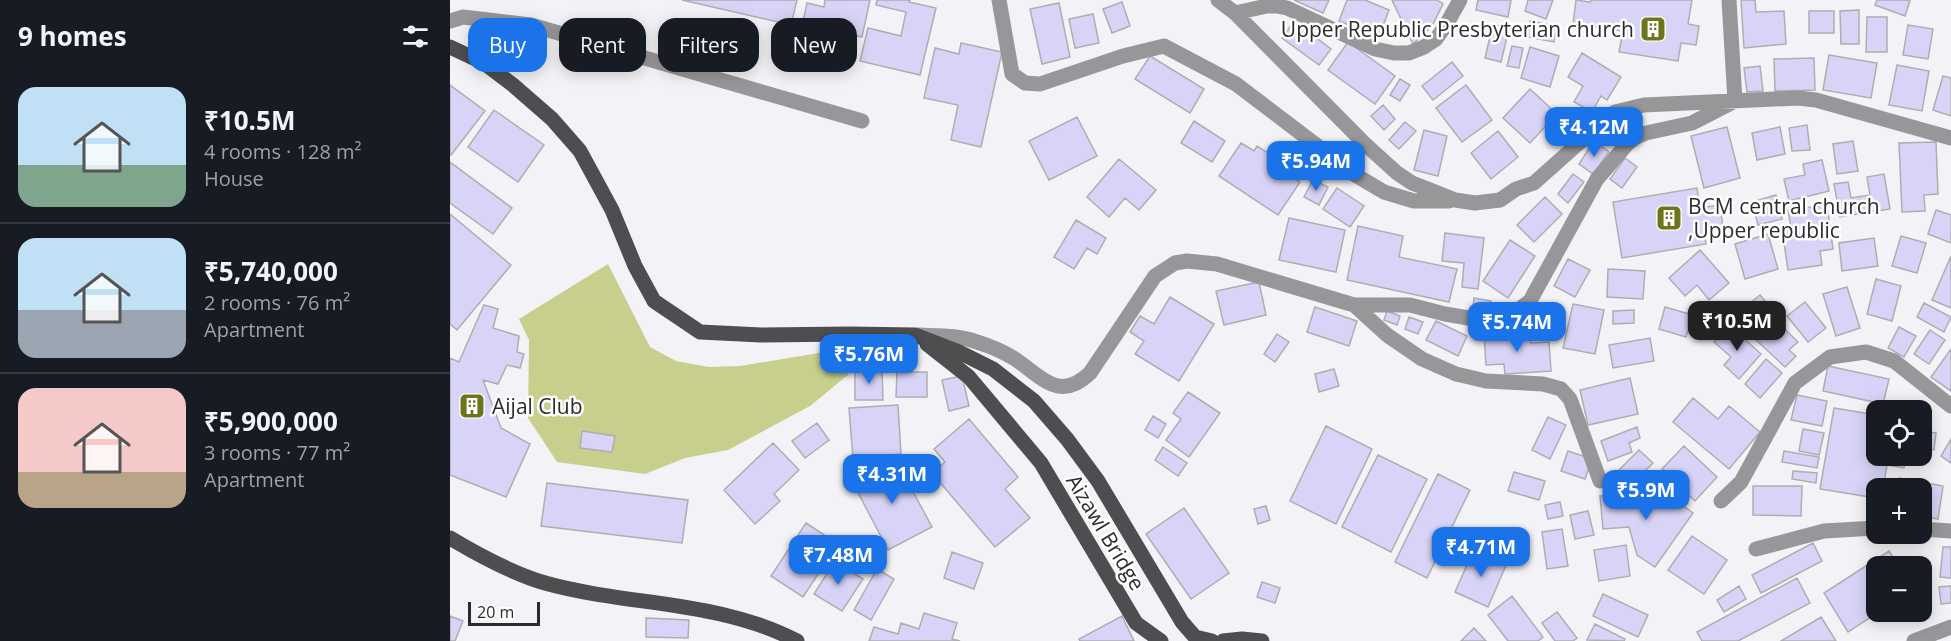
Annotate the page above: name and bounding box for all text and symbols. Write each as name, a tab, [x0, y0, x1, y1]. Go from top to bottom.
building icon: Upper Republic Presbyterian church	[1638, 14, 1668, 44]
place label: Upper Republic Presbyterian church	[1281, 15, 1634, 43]
text: 9 homes	[18, 18, 127, 54]
chip: Buy	[468, 18, 547, 72]
chip: Rent	[559, 18, 646, 72]
chip: Filters	[658, 18, 759, 72]
chip: New	[771, 18, 857, 72]
icon: filters	[399, 20, 432, 53]
text: ₹10.5M	[204, 102, 295, 138]
pin: ₹4.12M	[1545, 107, 1643, 158]
icon: home	[66, 111, 138, 183]
text: ₹4.12M	[1559, 113, 1629, 140]
text: 4 rooms · 128 m²	[204, 138, 362, 165]
pin: ₹5.94M	[1267, 141, 1365, 192]
text: ₹5.94M	[1281, 147, 1351, 174]
text: House	[204, 165, 264, 192]
place label: BCM central church ,Upper republic	[1688, 192, 1880, 244]
building icon: BCM central church ,Upper republic	[1654, 203, 1684, 233]
text: ₹5,740,000	[204, 253, 338, 289]
icon: home	[66, 262, 138, 334]
text: 2 rooms · 76 m²	[204, 289, 350, 316]
pin: ₹10.5M	[1688, 301, 1786, 352]
pin: ₹5.74M	[1468, 302, 1566, 353]
text: ₹10.5M	[1702, 307, 1772, 334]
text: ₹5.74M	[1482, 308, 1552, 335]
text: Apartment	[204, 316, 304, 343]
pin: ₹5.76M	[820, 334, 918, 385]
text: ₹5.76M	[834, 340, 904, 367]
building icon: Aijal Club	[457, 391, 487, 421]
place label: Aijal Club	[492, 392, 583, 420]
map controls	[1866, 400, 1932, 622]
button: locate	[1866, 400, 1932, 466]
text: ₹5,900,000	[204, 403, 338, 439]
icon: home	[66, 412, 138, 484]
text: 3 rooms · 77 m²	[204, 439, 350, 466]
pin: ₹4.31M	[843, 454, 941, 505]
text: ₹4.31M	[857, 460, 927, 487]
text: Apartment	[204, 466, 304, 493]
street label: Aizawl Bridge	[1060, 469, 1152, 595]
pin: ₹5.9M	[1604, 470, 1688, 521]
text: ₹5.9M	[1617, 476, 1675, 503]
button: +	[1866, 478, 1932, 544]
pin: ₹4.71M	[1432, 527, 1530, 578]
text: ₹4.71M	[1446, 533, 1516, 560]
pin: ₹7.48M	[789, 535, 887, 586]
text: ₹7.48M	[803, 541, 873, 568]
button: −	[1866, 556, 1932, 622]
scale bar	[468, 599, 540, 626]
text: 20 m	[477, 601, 514, 623]

